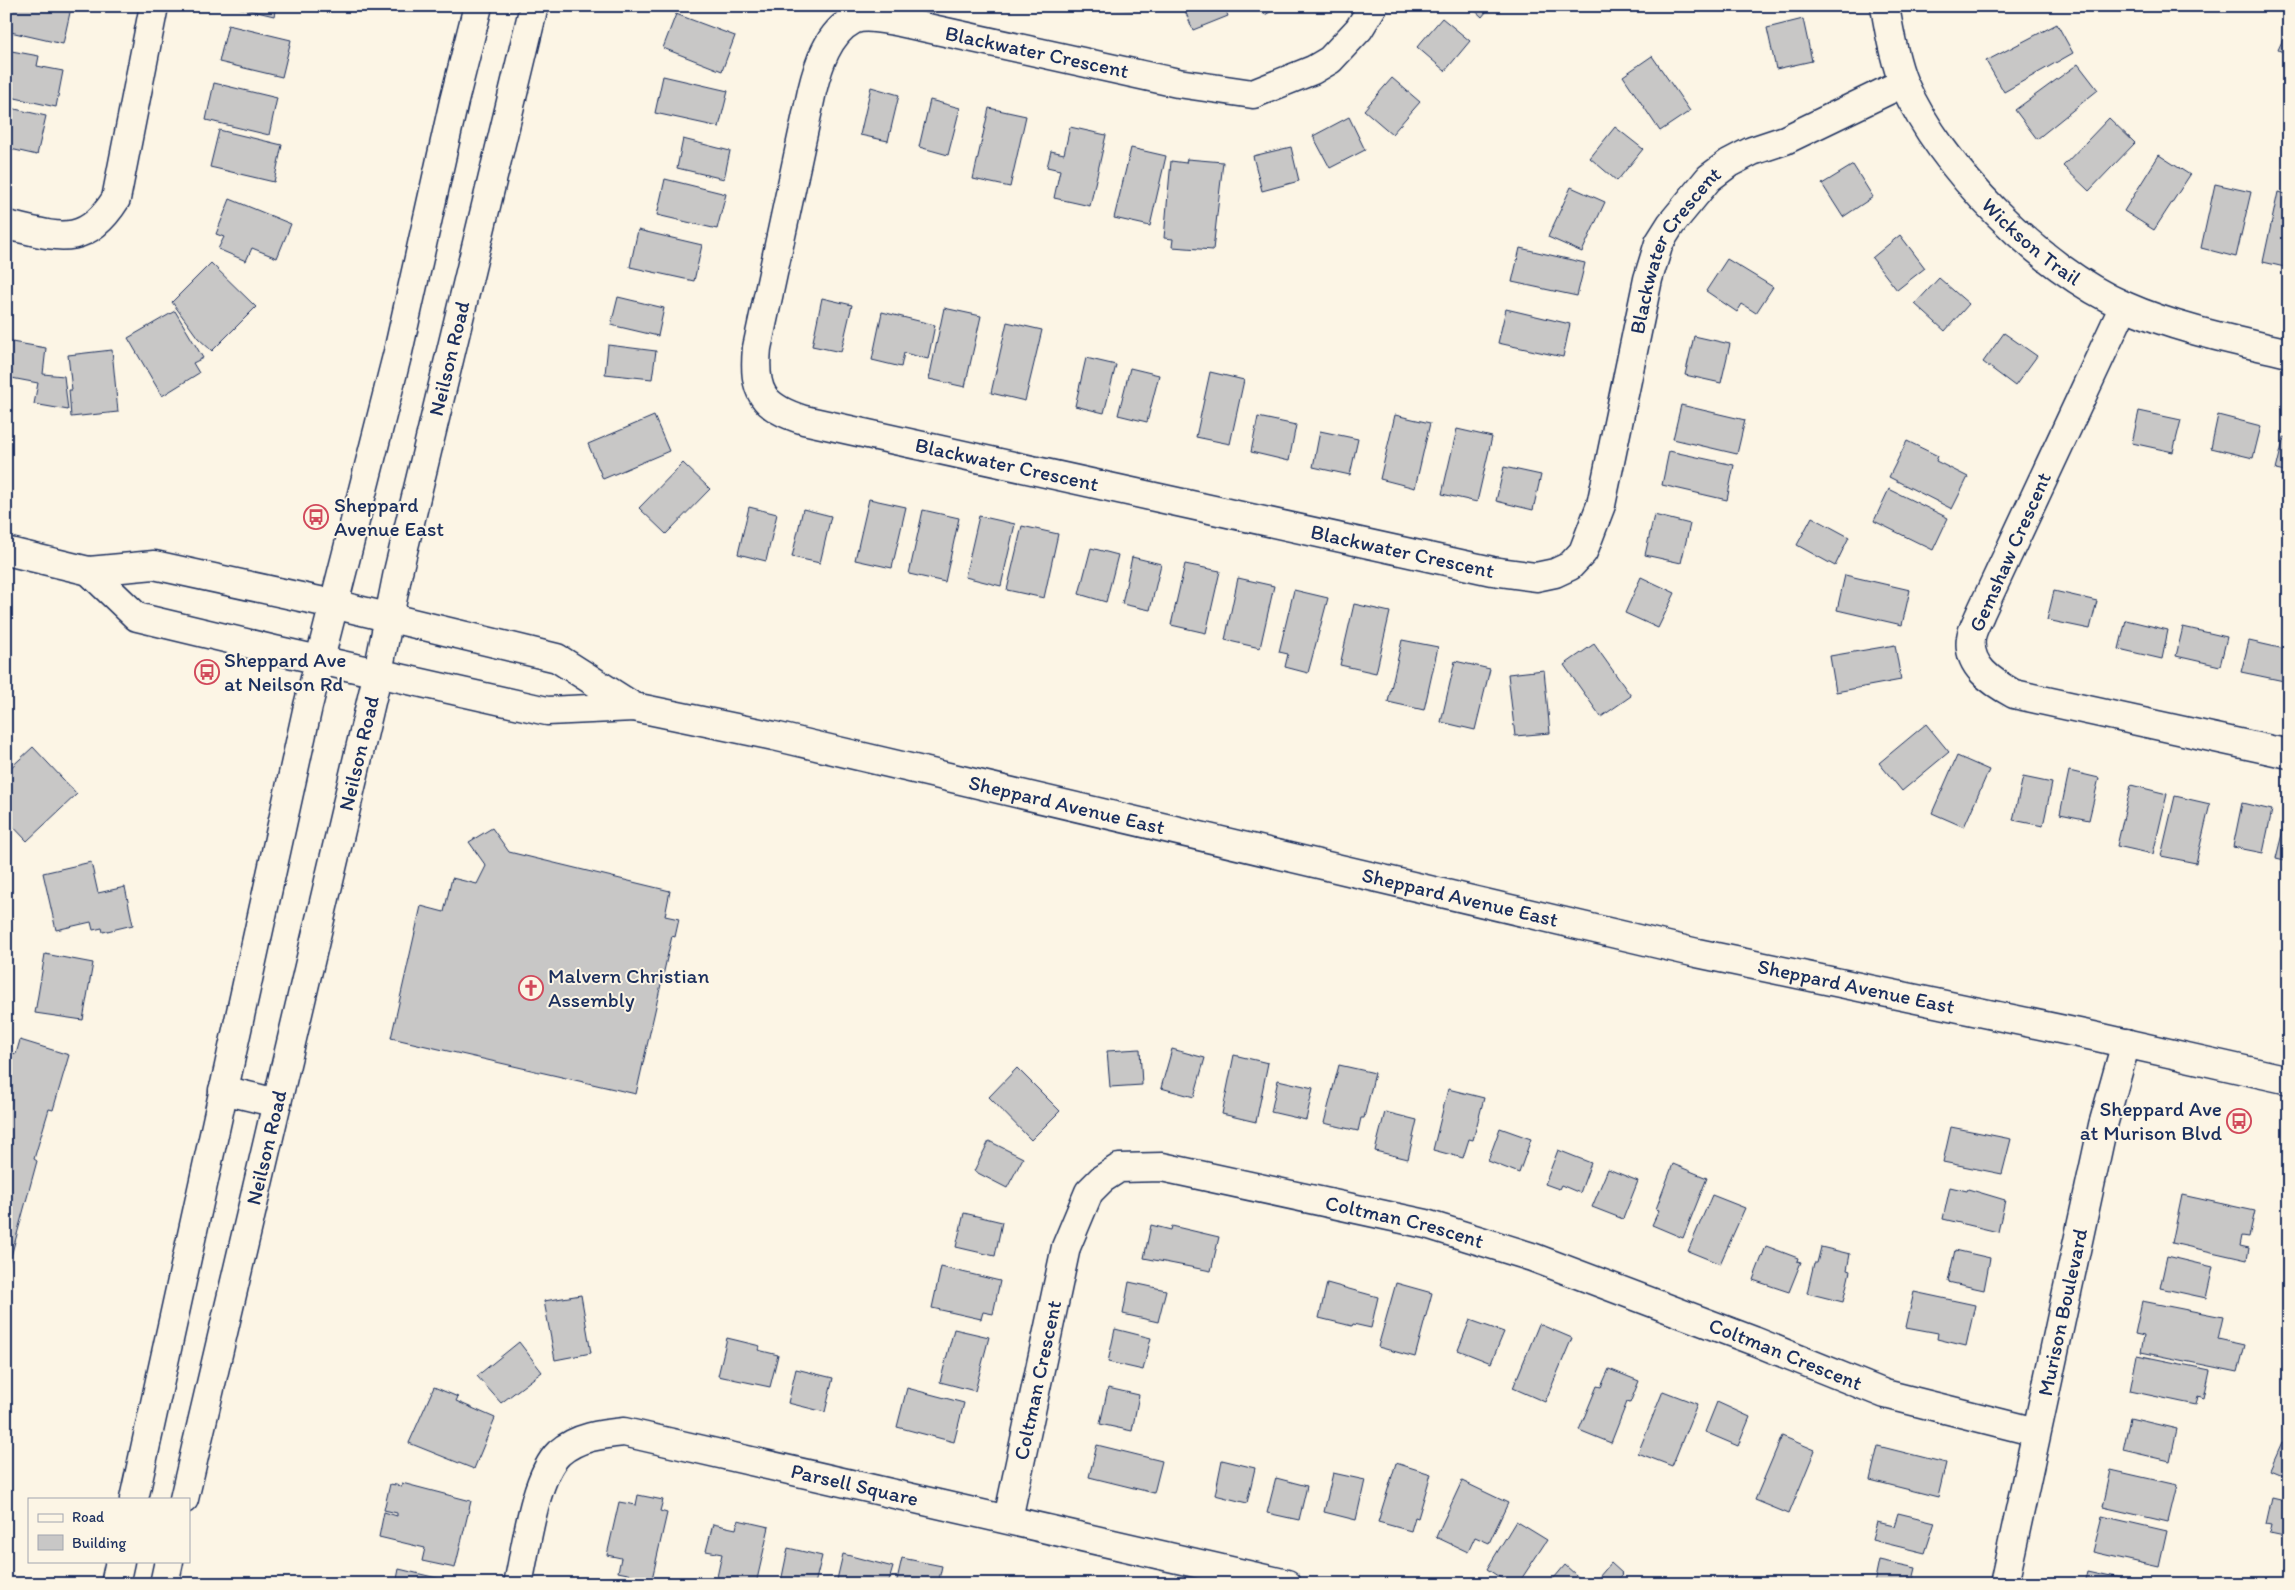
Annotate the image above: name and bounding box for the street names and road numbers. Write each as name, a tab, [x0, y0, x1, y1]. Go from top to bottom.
street label: Blackwater Crescent	[943, 20, 1131, 83]
street label: Blackwater Crescent	[1624, 161, 1726, 336]
street label: Wickson Trail	[1977, 192, 2086, 291]
street label: Neilson Road	[423, 298, 475, 418]
street label: Blackwater Crescent	[913, 432, 1101, 496]
street label: Gemshaw Crescent	[1963, 468, 2056, 635]
street label: Blackwater Crescent	[1308, 519, 1497, 583]
street label: Neilson Road	[333, 693, 384, 813]
street label: Sheppard Avenue East	[966, 769, 1168, 840]
street label: Sheppard Avenue East	[1360, 862, 1561, 932]
street label: Sheppard Avenue East	[1756, 953, 1957, 1019]
street label: Neilson Road	[240, 1087, 292, 1207]
street label: Coltman Crescent	[1323, 1190, 1487, 1253]
street label: Murison Boulevard	[2032, 1225, 2092, 1398]
street label: Coltman Crescent	[1008, 1298, 1066, 1462]
street label: Coltman Crescent	[1706, 1312, 1866, 1395]
street label: Parsell Square	[789, 1458, 921, 1511]

